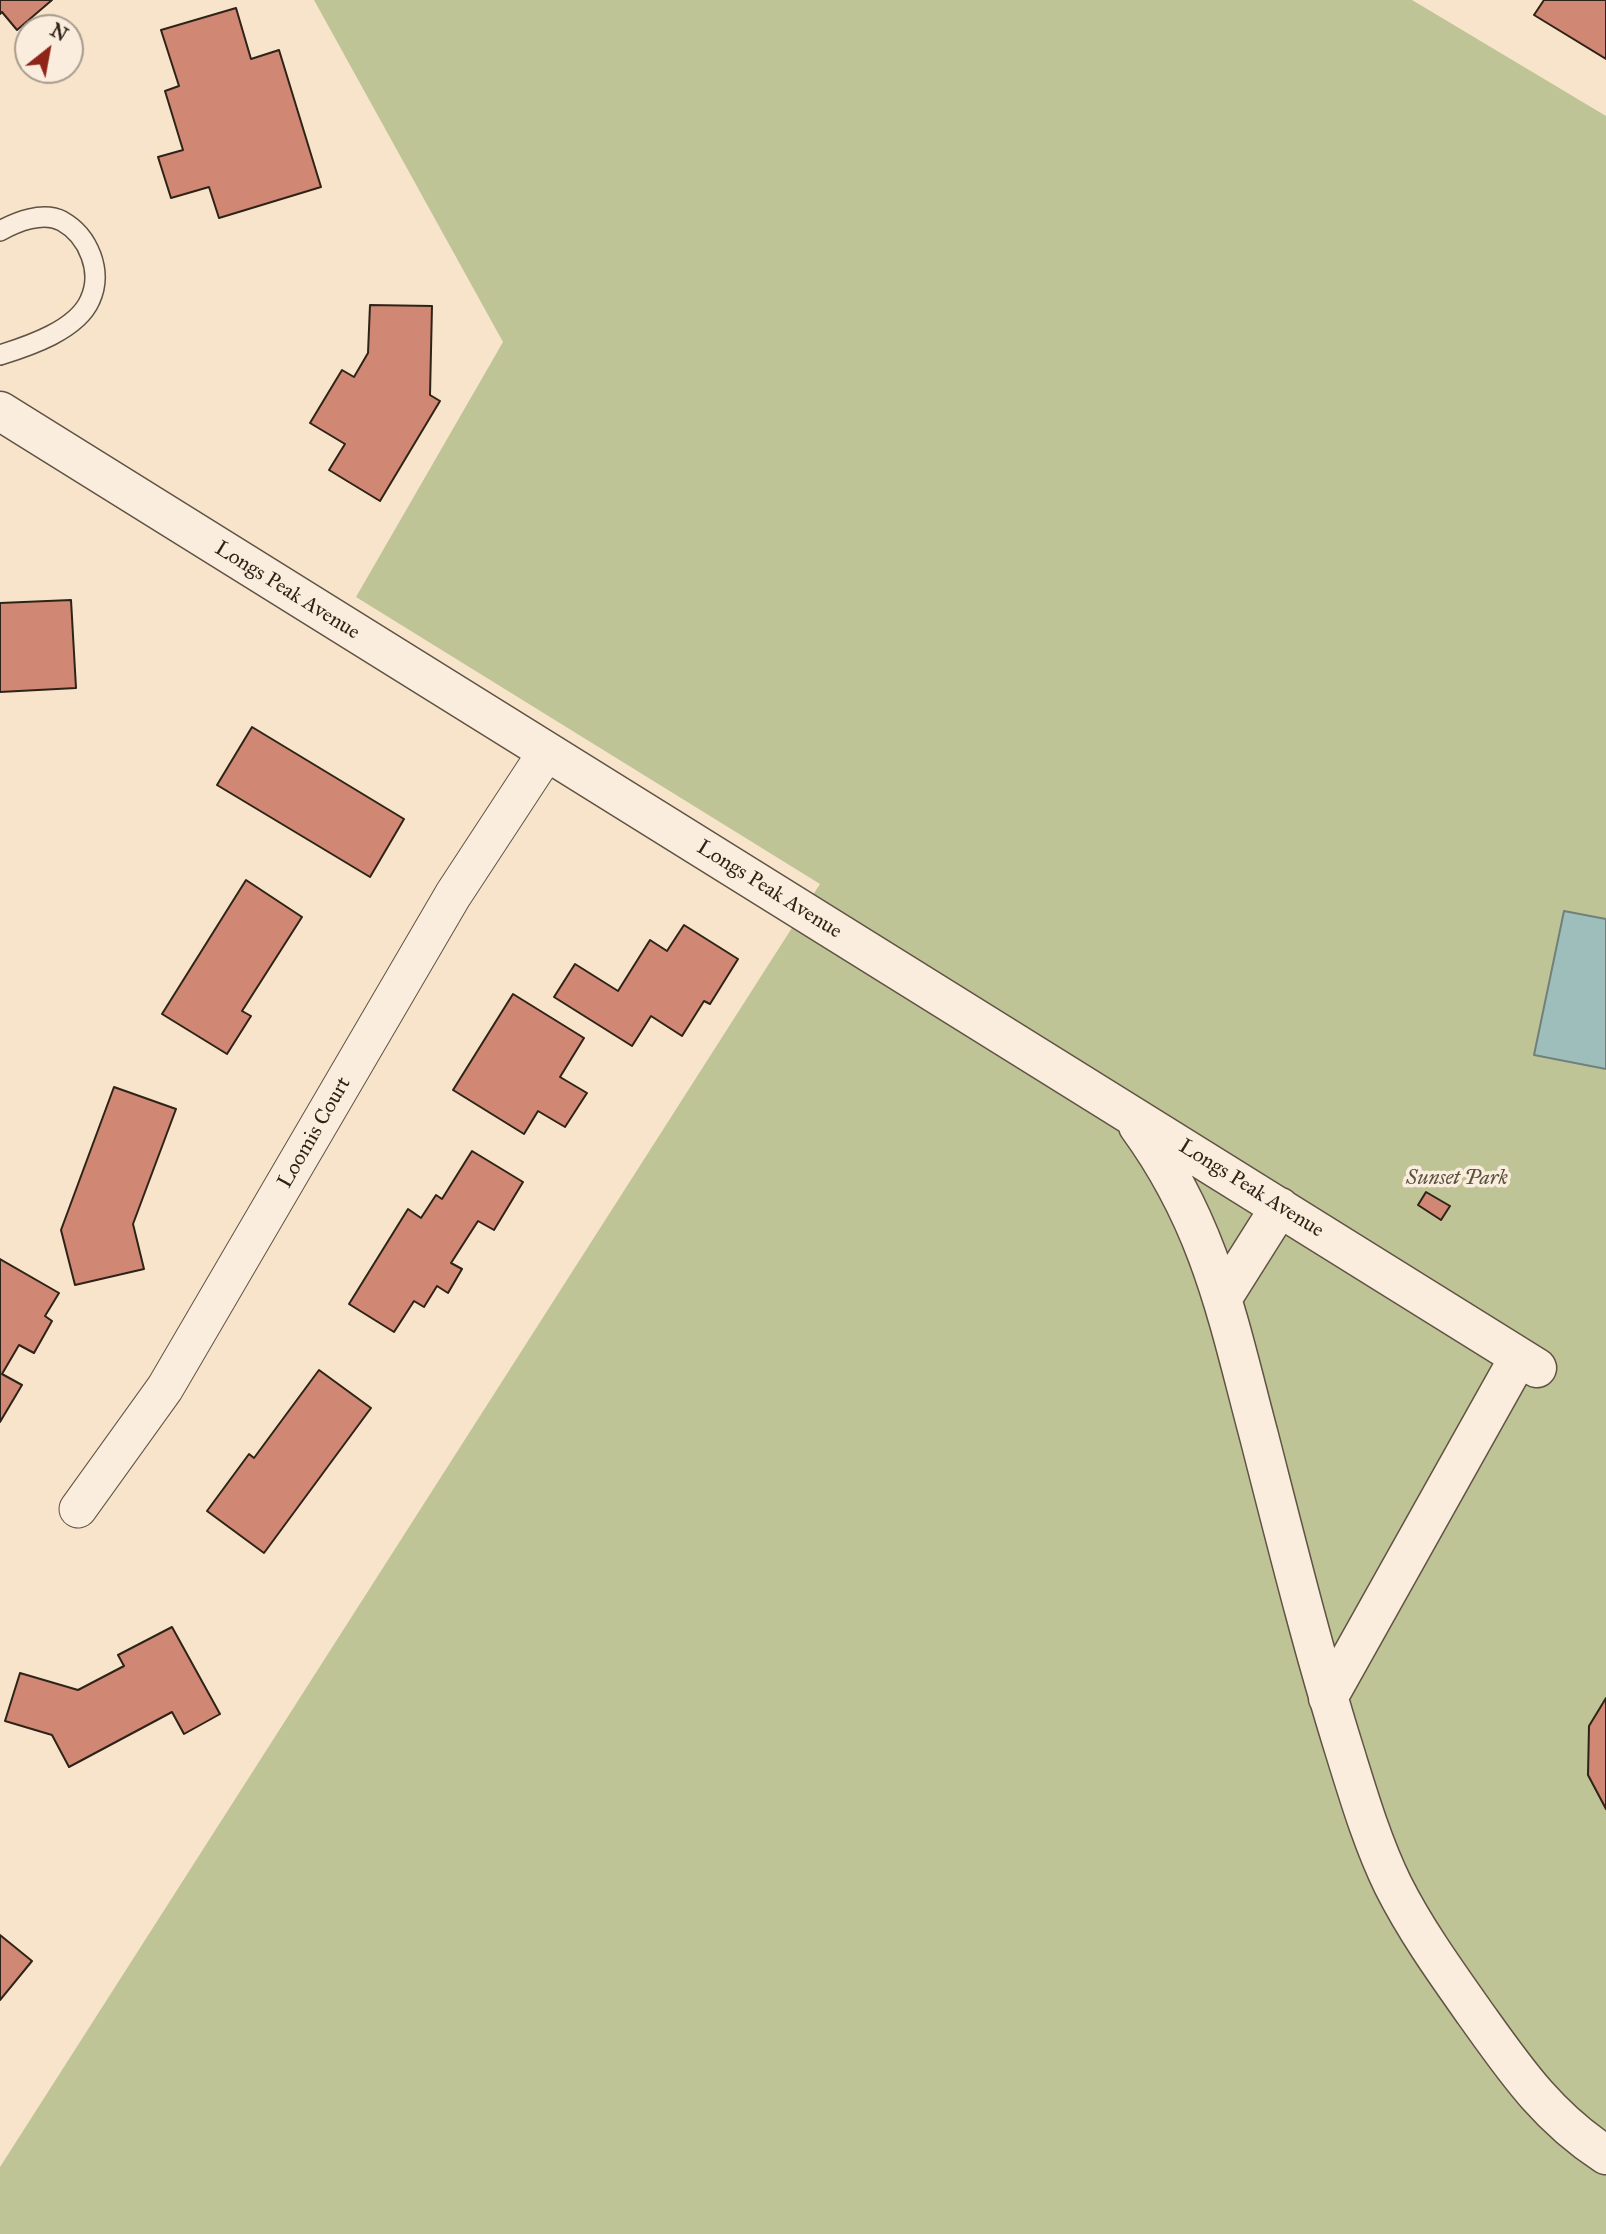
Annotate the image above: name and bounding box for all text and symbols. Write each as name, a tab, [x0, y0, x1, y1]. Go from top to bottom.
north arrow	[14, 14, 84, 84]
text: N	[46, 18, 72, 46]
street label: Longs Peak Avenue	[210, 536, 364, 646]
street label: Longs Peak Avenue	[692, 835, 846, 945]
street label: Loomis Court	[273, 1073, 357, 1193]
street label: Longs Peak Avenue	[1174, 1134, 1328, 1244]
park label: Sunset Park	[1406, 1166, 1508, 1192]

